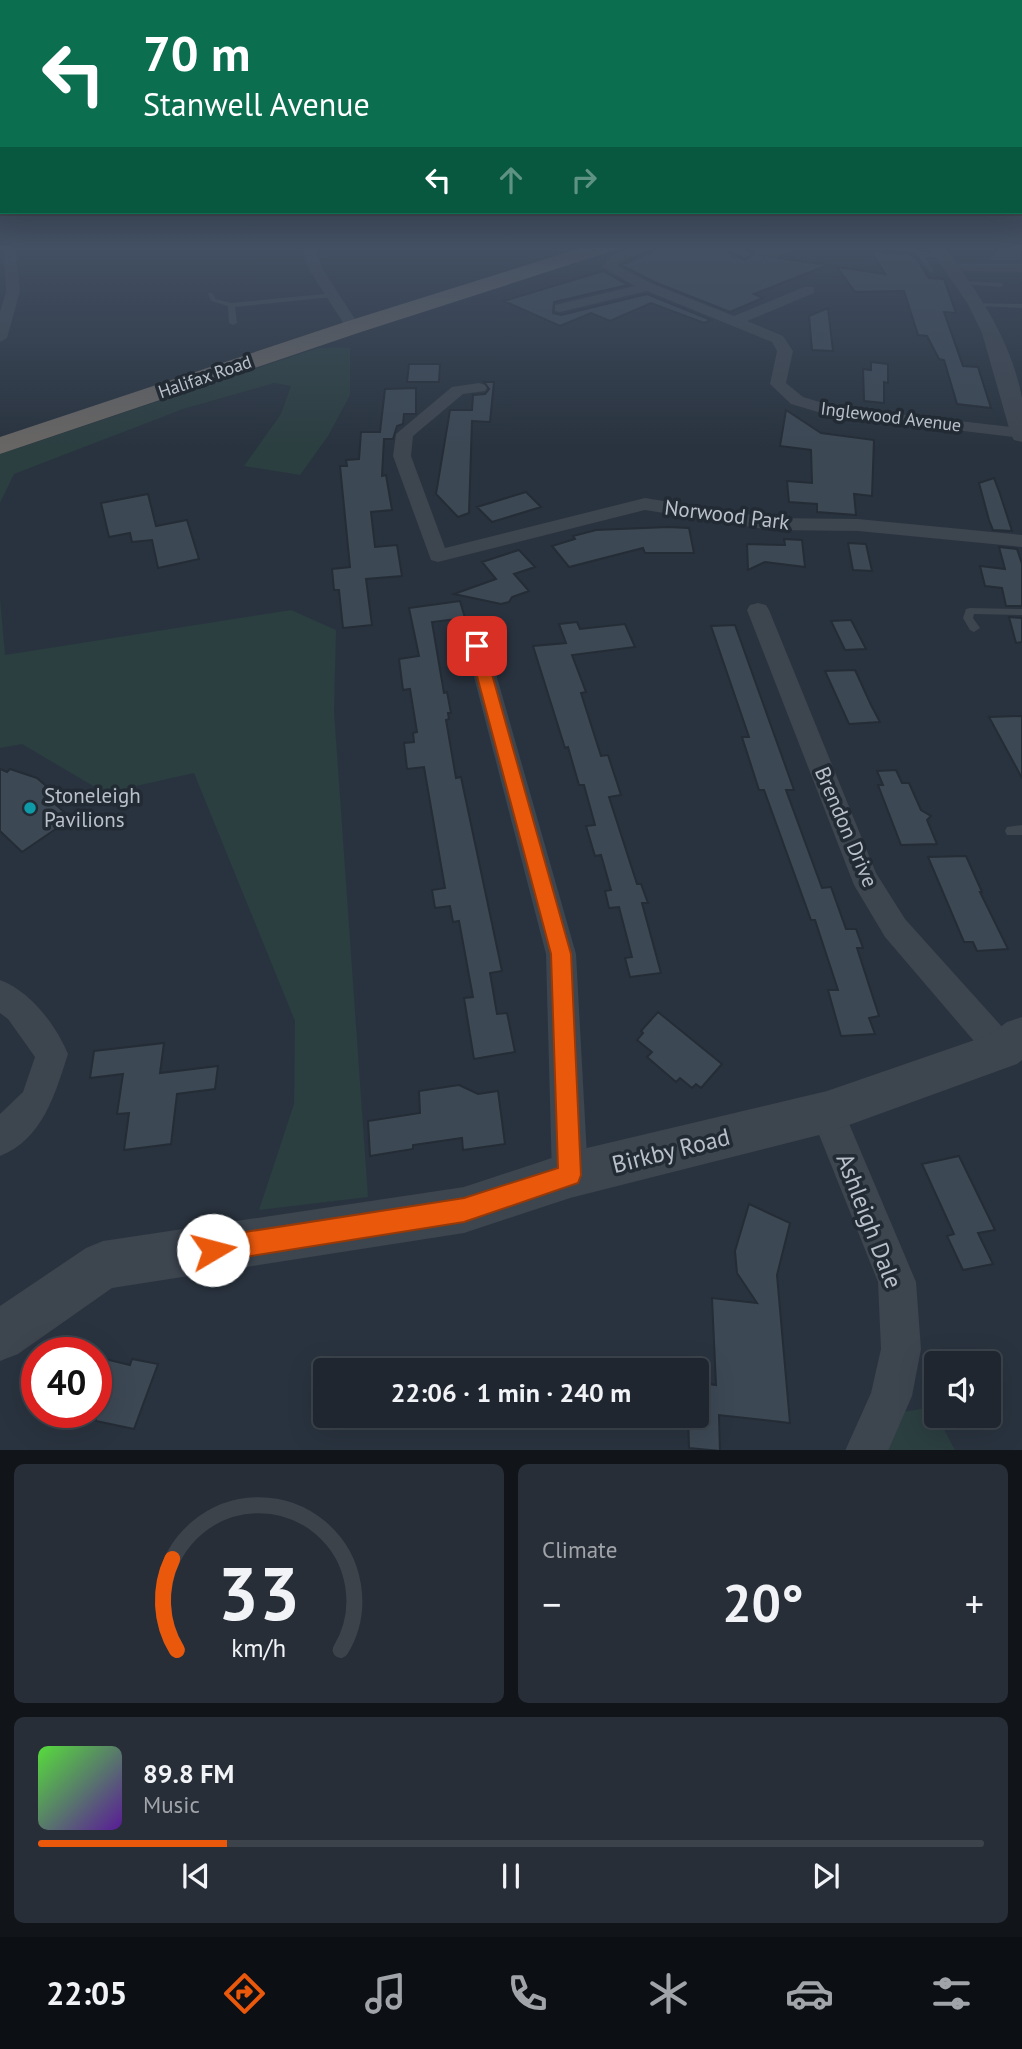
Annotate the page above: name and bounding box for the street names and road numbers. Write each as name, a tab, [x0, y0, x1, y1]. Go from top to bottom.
street label: Halifax Road	[155, 350, 255, 403]
street label: Inglewood Avenue	[819, 396, 963, 437]
street label: Norwood Park	[663, 493, 791, 536]
street label: Brendon Drive	[809, 762, 884, 891]
street label: Birkby Road	[609, 1121, 733, 1180]
street label: Ashleigh Dale	[830, 1149, 909, 1293]

